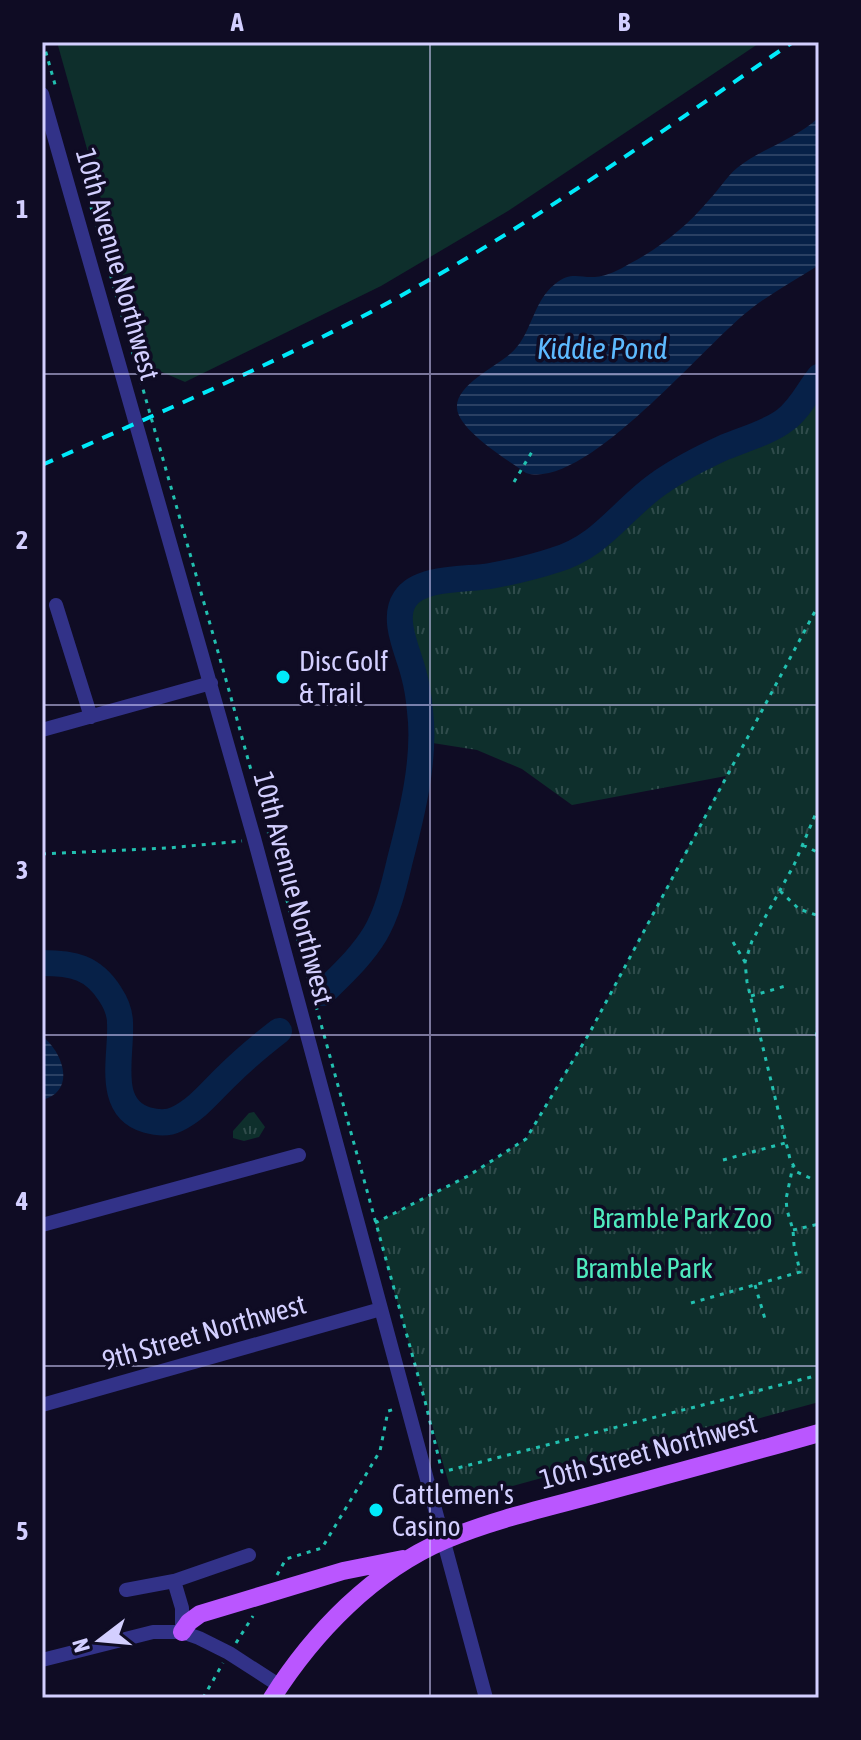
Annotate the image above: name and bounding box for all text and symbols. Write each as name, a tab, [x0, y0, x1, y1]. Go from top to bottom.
text: A	[230, 7, 244, 37]
text: B	[618, 7, 631, 37]
street label: 10th Avenue Northwest	[70, 144, 166, 384]
text: 1	[16, 194, 28, 224]
water label: Kiddie Pond	[537, 331, 667, 365]
text: 2	[16, 525, 28, 555]
place label: Disc Golf & Trail	[299, 645, 389, 709]
marker: Disc Golf & Trail	[274, 668, 292, 686]
street label: 10th Avenue Northwest	[248, 768, 340, 1008]
text: 3	[16, 855, 28, 885]
text: 4	[15, 1186, 28, 1216]
park label: Bramble Park Zoo	[592, 1202, 772, 1234]
park label: Bramble Park	[575, 1252, 713, 1284]
street label: 9th Street Northwest	[99, 1288, 309, 1376]
street label: 10th Street Northwest	[536, 1407, 760, 1495]
place label: Cattlemen's Casino	[392, 1478, 514, 1542]
marker: Cattlemen's Casino	[367, 1501, 385, 1519]
text: 5	[16, 1516, 28, 1546]
north arrow	[60, 1600, 140, 1680]
text: N	[66, 1636, 95, 1655]

